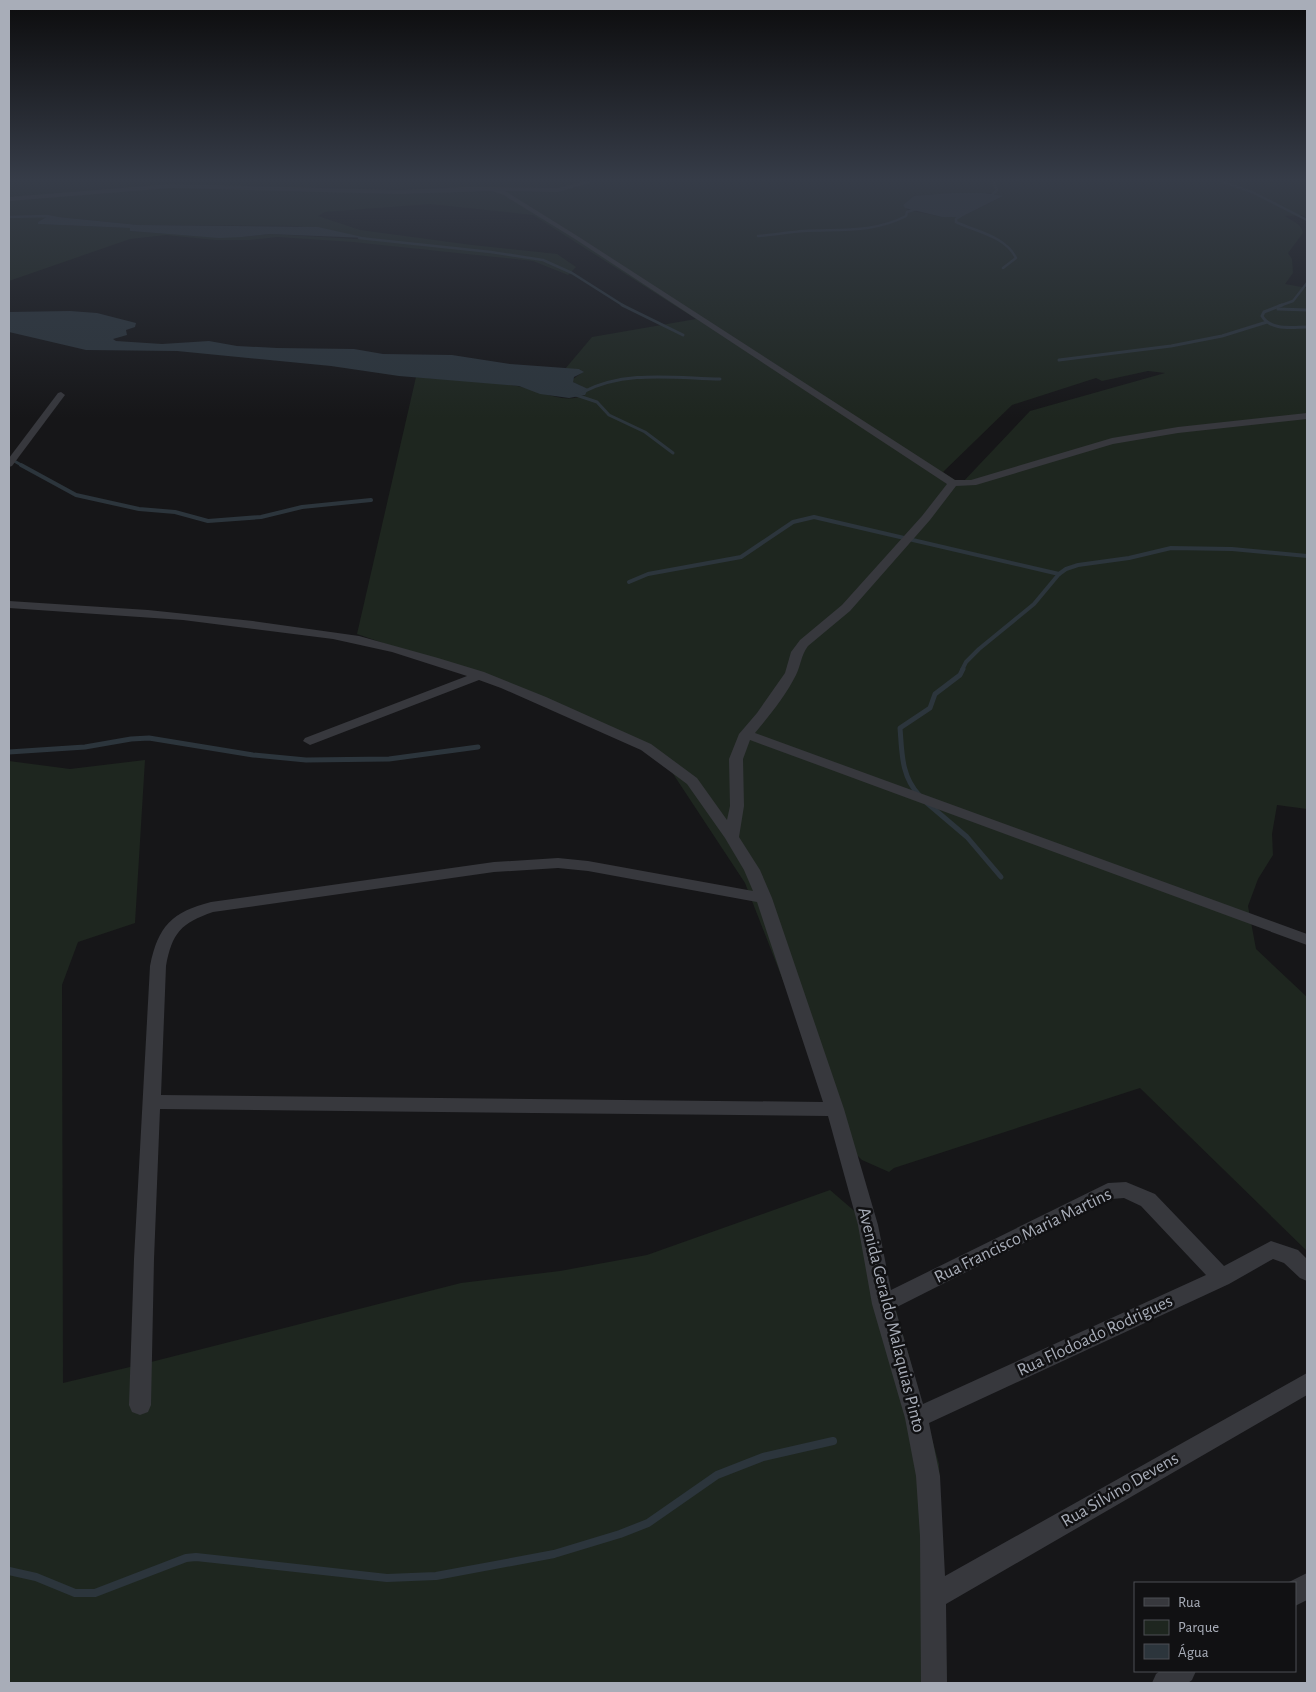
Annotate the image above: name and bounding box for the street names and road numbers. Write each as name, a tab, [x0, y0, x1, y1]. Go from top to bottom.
street label: Rua Francisco Maria Martins	[932, 1185, 1114, 1287]
street label: Avenida Geraldo Malaquias Pinto	[854, 1206, 928, 1435]
street label: Rua Flodoado Rodrigues	[1014, 1292, 1176, 1380]
street label: Rua Silvino Devens	[1058, 1449, 1182, 1531]

